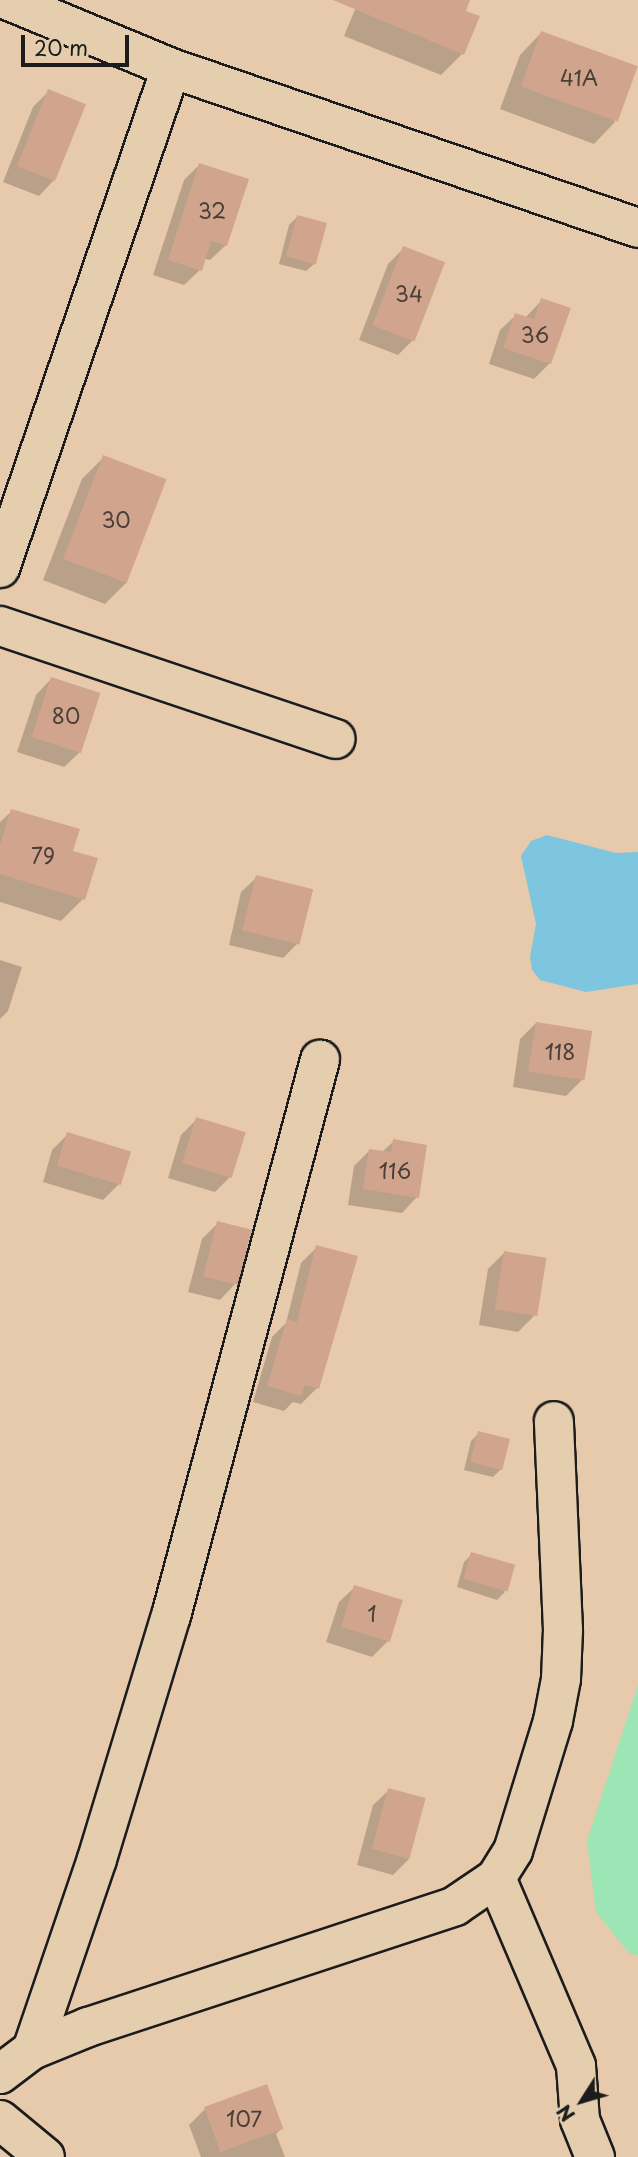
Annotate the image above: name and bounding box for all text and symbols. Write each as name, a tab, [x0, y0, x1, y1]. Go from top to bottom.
scale bar	[24, 21, 133, 65]
text: 20 m	[34, 31, 88, 63]
house number: 41А	[560, 64, 598, 90]
house number: 32	[198, 197, 226, 223]
house number: 34	[395, 280, 423, 306]
house number: 36	[521, 321, 549, 347]
house number: 30	[101, 506, 131, 532]
house number: 80	[52, 702, 80, 728]
house number: 79	[31, 842, 55, 868]
house number: 118	[545, 1038, 575, 1064]
house number: 116	[379, 1157, 411, 1183]
house number: 1	[367, 1600, 377, 1626]
north arrow	[547, 2066, 617, 2136]
text: N	[550, 2099, 581, 2128]
house number: 107	[226, 2105, 262, 2131]

